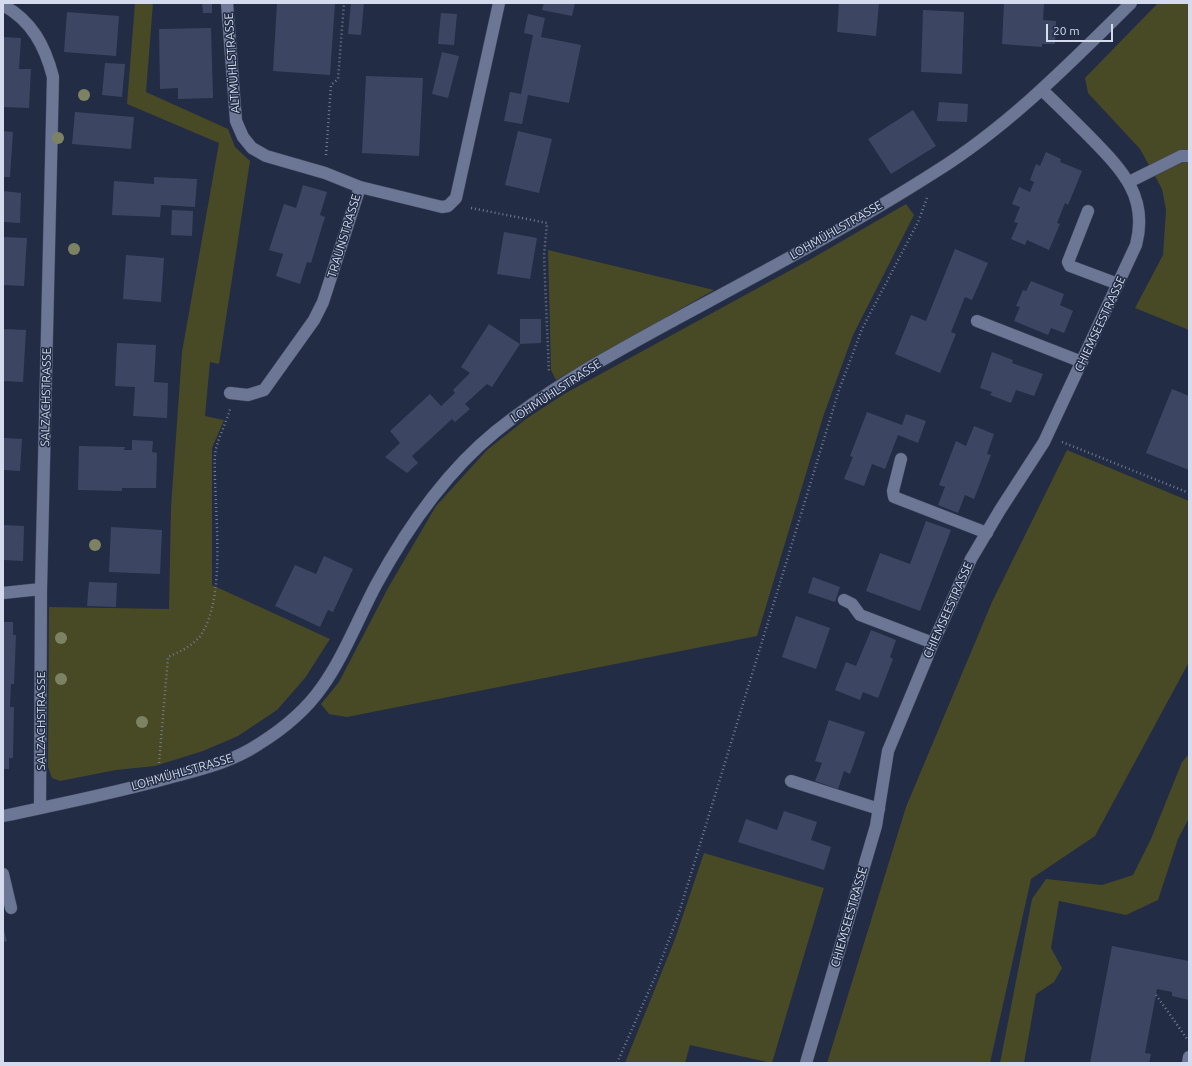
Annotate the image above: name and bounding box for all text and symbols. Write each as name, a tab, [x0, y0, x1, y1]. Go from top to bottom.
street label: ALTMÜHLSTRASSE	[221, 12, 243, 114]
scale bar	[1048, 16, 1115, 42]
text: 20 m	[1053, 24, 1080, 37]
street label: TRAUNSTRASSE	[324, 192, 364, 280]
street label: LOHMÜHLSTRASSE	[787, 198, 885, 262]
street label: CHIEMSEESTRASSE	[1072, 274, 1128, 374]
street label: SALZACHSTRASSE	[38, 347, 54, 447]
street label: LOHMÜHLSTRASSE	[508, 356, 604, 426]
street label: CHIEMSEESTRASSE	[920, 560, 976, 660]
street label: SALZACHSTRASSE	[34, 672, 48, 770]
street label: LOHMÜHLSTRASSE	[130, 751, 234, 793]
street label: CHIEMSEESTRASSE	[828, 865, 870, 969]

